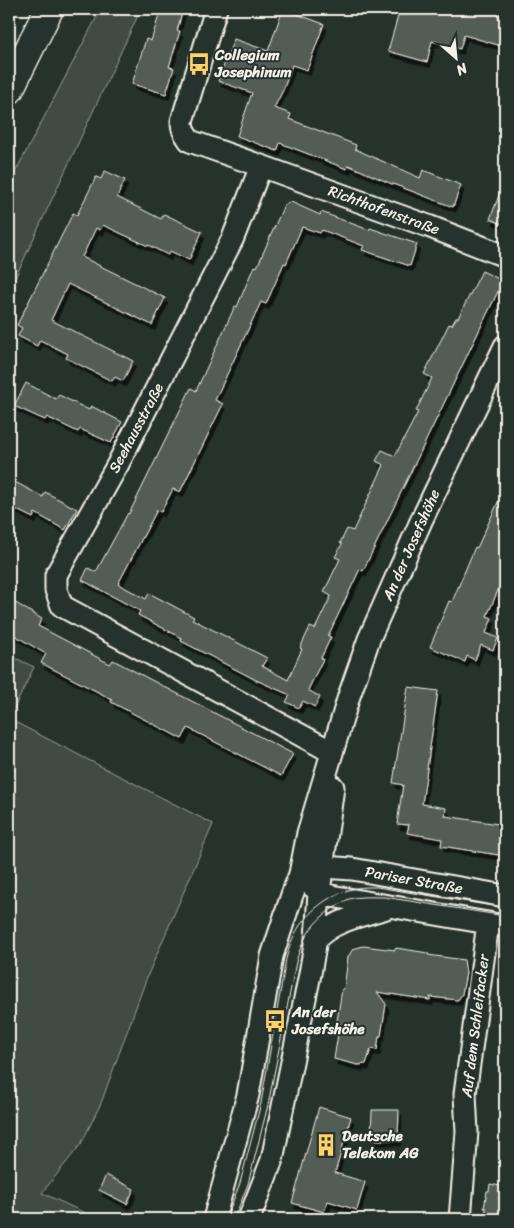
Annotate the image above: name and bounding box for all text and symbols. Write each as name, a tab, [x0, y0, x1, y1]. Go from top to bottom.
north arrow	[432, 32, 482, 82]
place label: Collegium Josephinum	[214, 42, 292, 85]
bus stop icon: Collegium Josephinum	[186, 51, 212, 77]
text: N	[451, 55, 473, 83]
street label: Richthofenstraße	[324, 178, 444, 242]
street label: Seehausstraße	[101, 378, 171, 478]
street label: An der Josefshöhe	[374, 485, 447, 606]
street label: Pariser Straße	[363, 859, 465, 901]
street label: Auf dem Schleifacker	[453, 952, 497, 1100]
place label: An der Josefshöhe	[291, 999, 365, 1042]
bus stop icon: An der Josefshöhe	[262, 1008, 288, 1034]
place label: Deutsche Telekom AG	[342, 1123, 419, 1166]
building icon: Deutsche Telekom AG	[313, 1132, 339, 1158]

